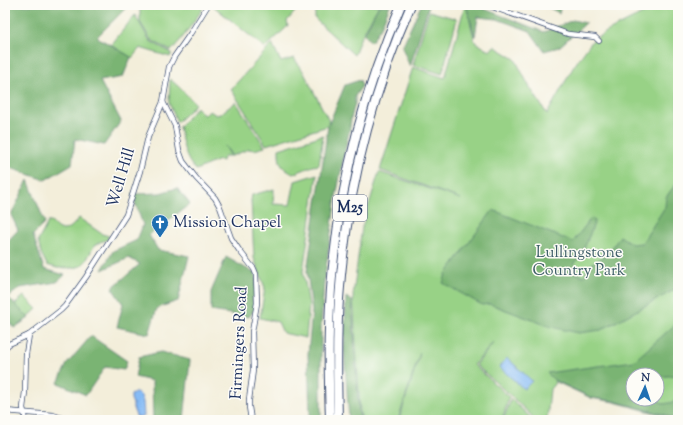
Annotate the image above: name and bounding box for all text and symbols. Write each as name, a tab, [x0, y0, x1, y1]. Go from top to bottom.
street label: Well Hill	[102, 144, 142, 211]
road number: M25	[333, 195, 367, 221]
place label: Mission Chapel	[173, 212, 282, 235]
church icon: Mission Chapel	[150, 213, 170, 238]
park label: Lullingstone Country Park	[532, 242, 626, 283]
street label: Firmingers Road	[226, 286, 254, 400]
north arrow	[625, 367, 665, 407]
text: N	[640, 370, 650, 386]

